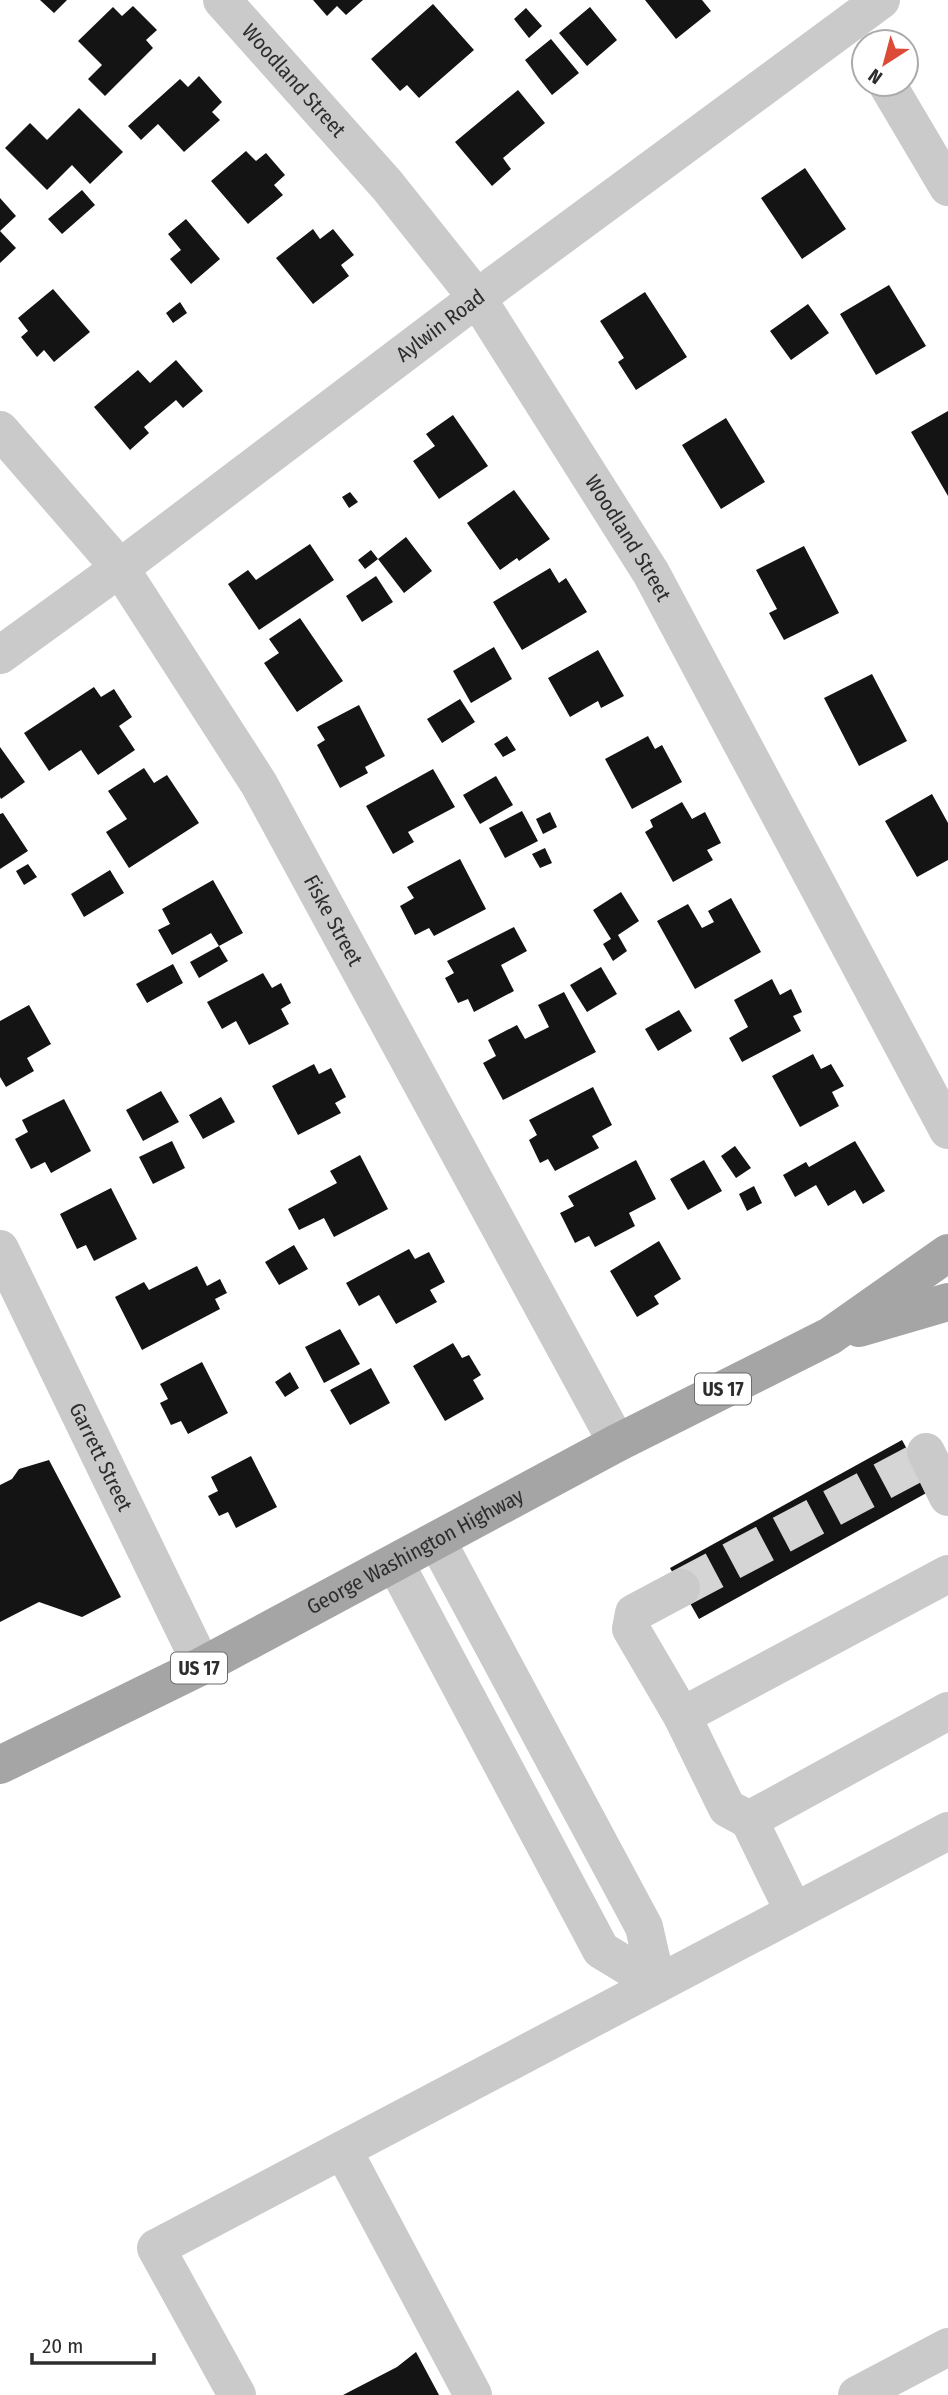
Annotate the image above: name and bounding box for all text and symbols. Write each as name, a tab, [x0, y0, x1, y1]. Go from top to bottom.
street label: Woodland Street	[236, 18, 351, 143]
north arrow	[850, 28, 920, 98]
text: N	[864, 64, 887, 89]
street label: Aylwin Road	[391, 284, 490, 368]
street label: Woodland Street	[579, 470, 677, 606]
street label: Fiske Street	[298, 871, 368, 970]
road number: US 17	[695, 1373, 751, 1404]
street label: Garrett Street	[63, 1398, 138, 1515]
street label: George Washington Highway	[302, 1482, 529, 1620]
road number: US 17	[171, 1652, 227, 1684]
scale bar	[32, 2322, 154, 2366]
text: 20 m	[42, 2333, 83, 2359]

